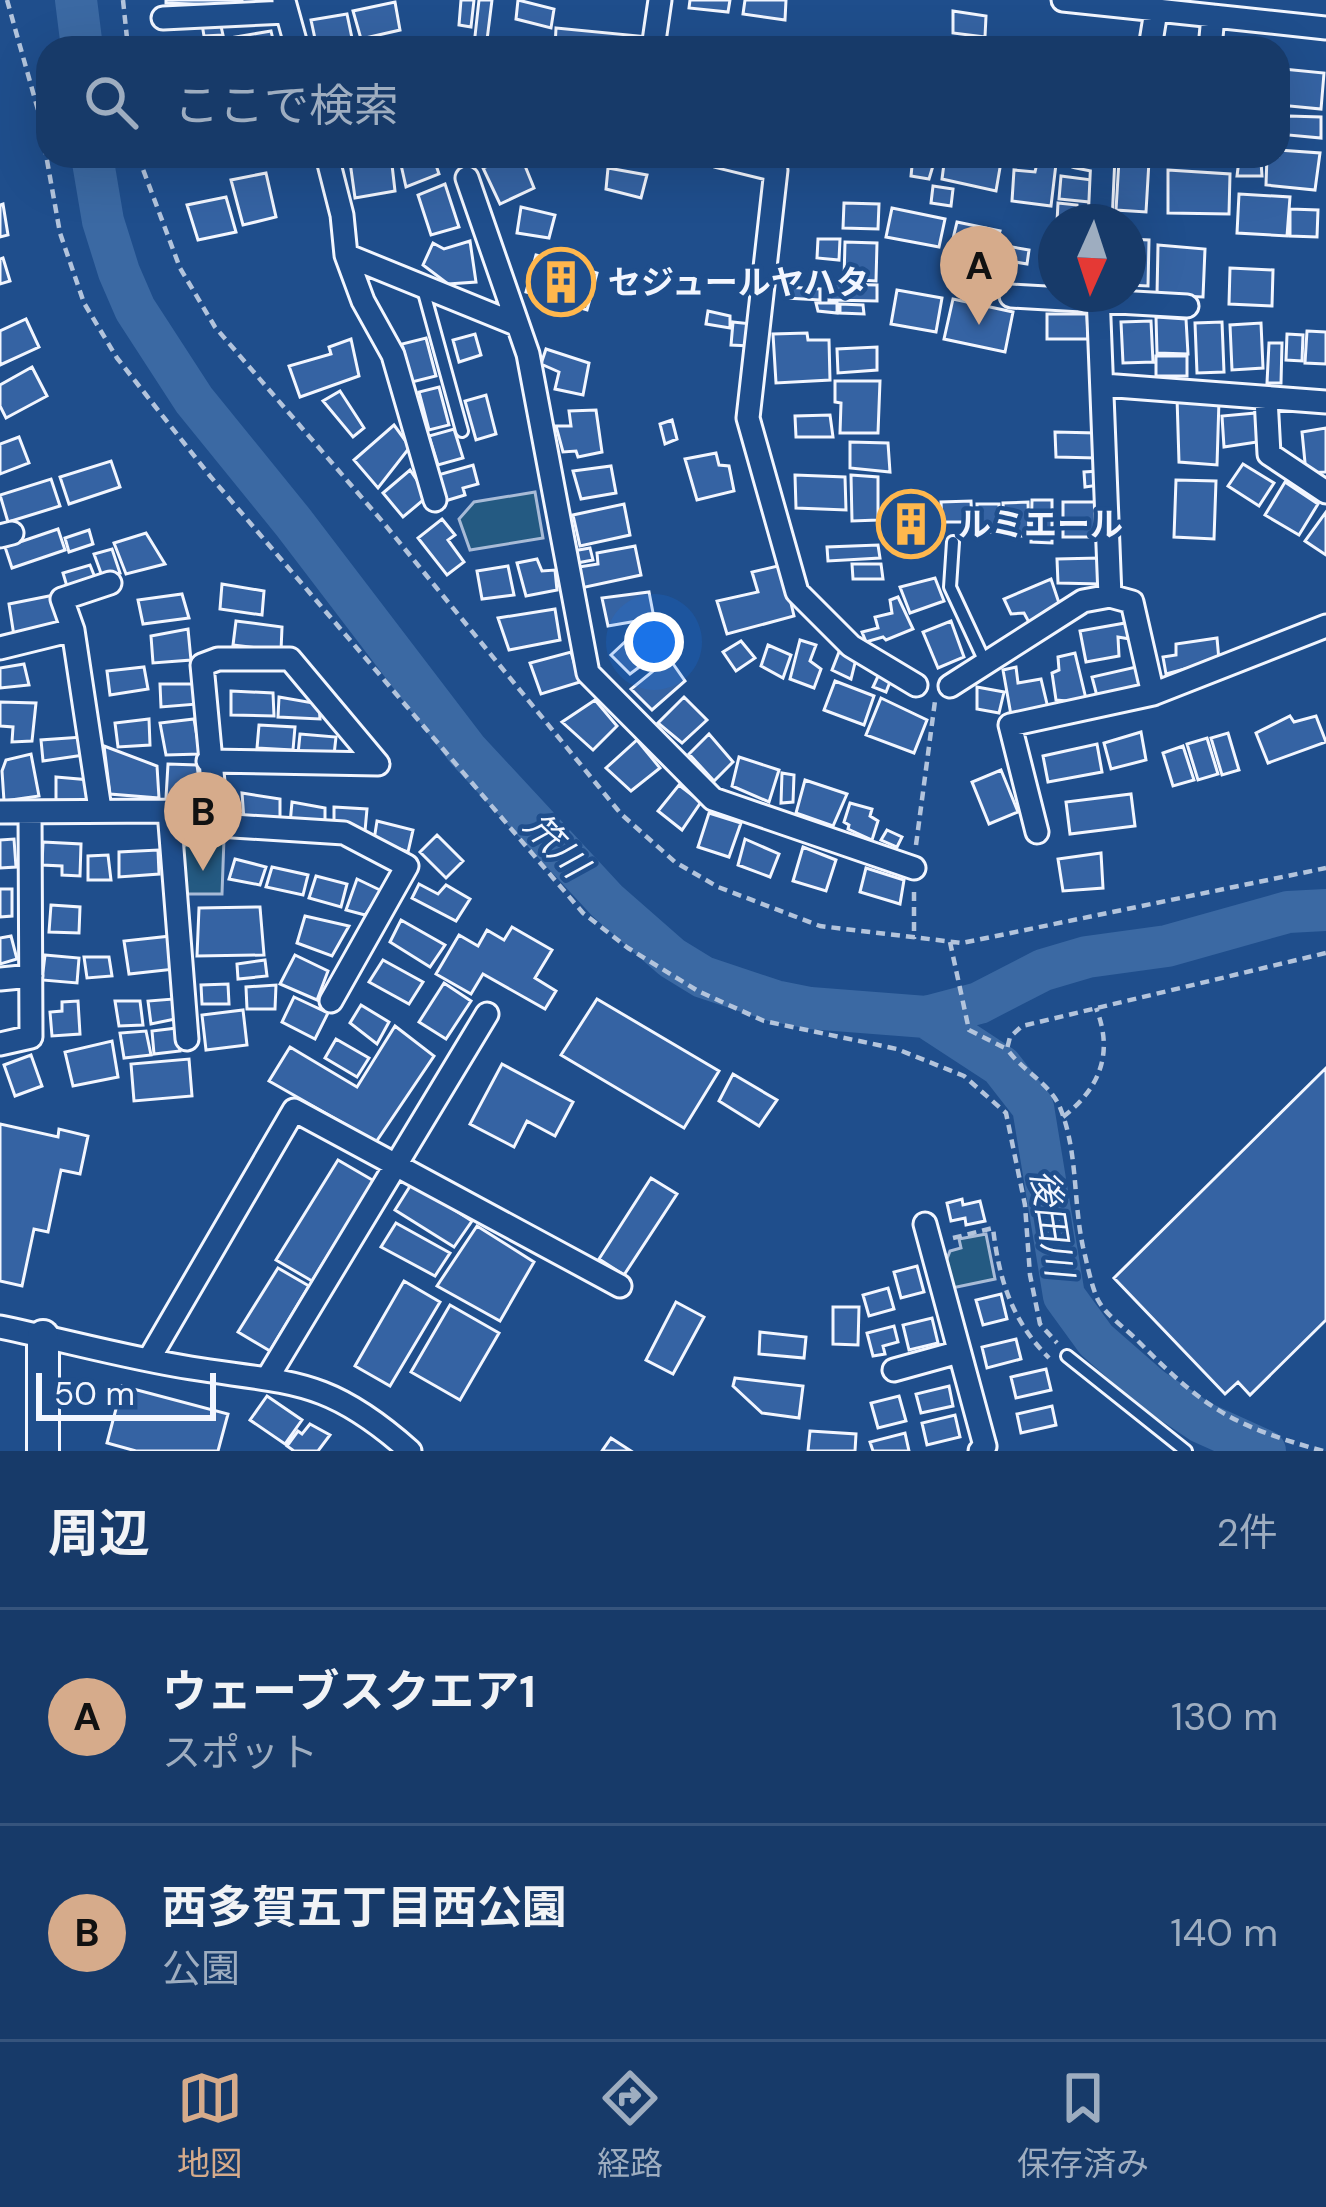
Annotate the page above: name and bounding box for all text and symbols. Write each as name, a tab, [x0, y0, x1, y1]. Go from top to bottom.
search box	[36, 36, 1290, 168]
icon: search	[78, 69, 144, 135]
text: ここで検索	[174, 76, 399, 135]
north arrow	[1038, 204, 1146, 312]
pin: A	[940, 226, 1018, 325]
building icon: セジュールヤハタ	[526, 247, 596, 317]
place label: セジュールヤハタ	[608, 261, 869, 304]
building icon: ルミエール	[876, 489, 946, 559]
place label: ルミエール	[958, 503, 1123, 546]
your location	[624, 612, 684, 672]
pin: B	[164, 772, 242, 871]
water label: 笊川	[514, 803, 600, 890]
water label: 後田川	[1020, 1166, 1084, 1284]
scale bar	[36, 1367, 216, 1420]
text: 50 m	[54, 1372, 135, 1415]
text: 周辺	[48, 1500, 150, 1567]
text: 2件	[1217, 1507, 1278, 1558]
text: ウェーブスクエア1	[162, 1662, 536, 1721]
text: A	[73, 1691, 101, 1742]
text: 130 m	[1171, 1691, 1278, 1742]
text: スポット	[162, 1727, 318, 1778]
text: 西多賀五丁目西公園	[162, 1878, 567, 1937]
text: B	[75, 1907, 99, 1958]
text: 140 m	[1170, 1907, 1278, 1958]
text: 公園	[162, 1943, 240, 1994]
tab: 地図	[177, 2065, 243, 2185]
tab: 経路	[597, 2065, 663, 2185]
tab: 保存済み	[1017, 2065, 1149, 2185]

